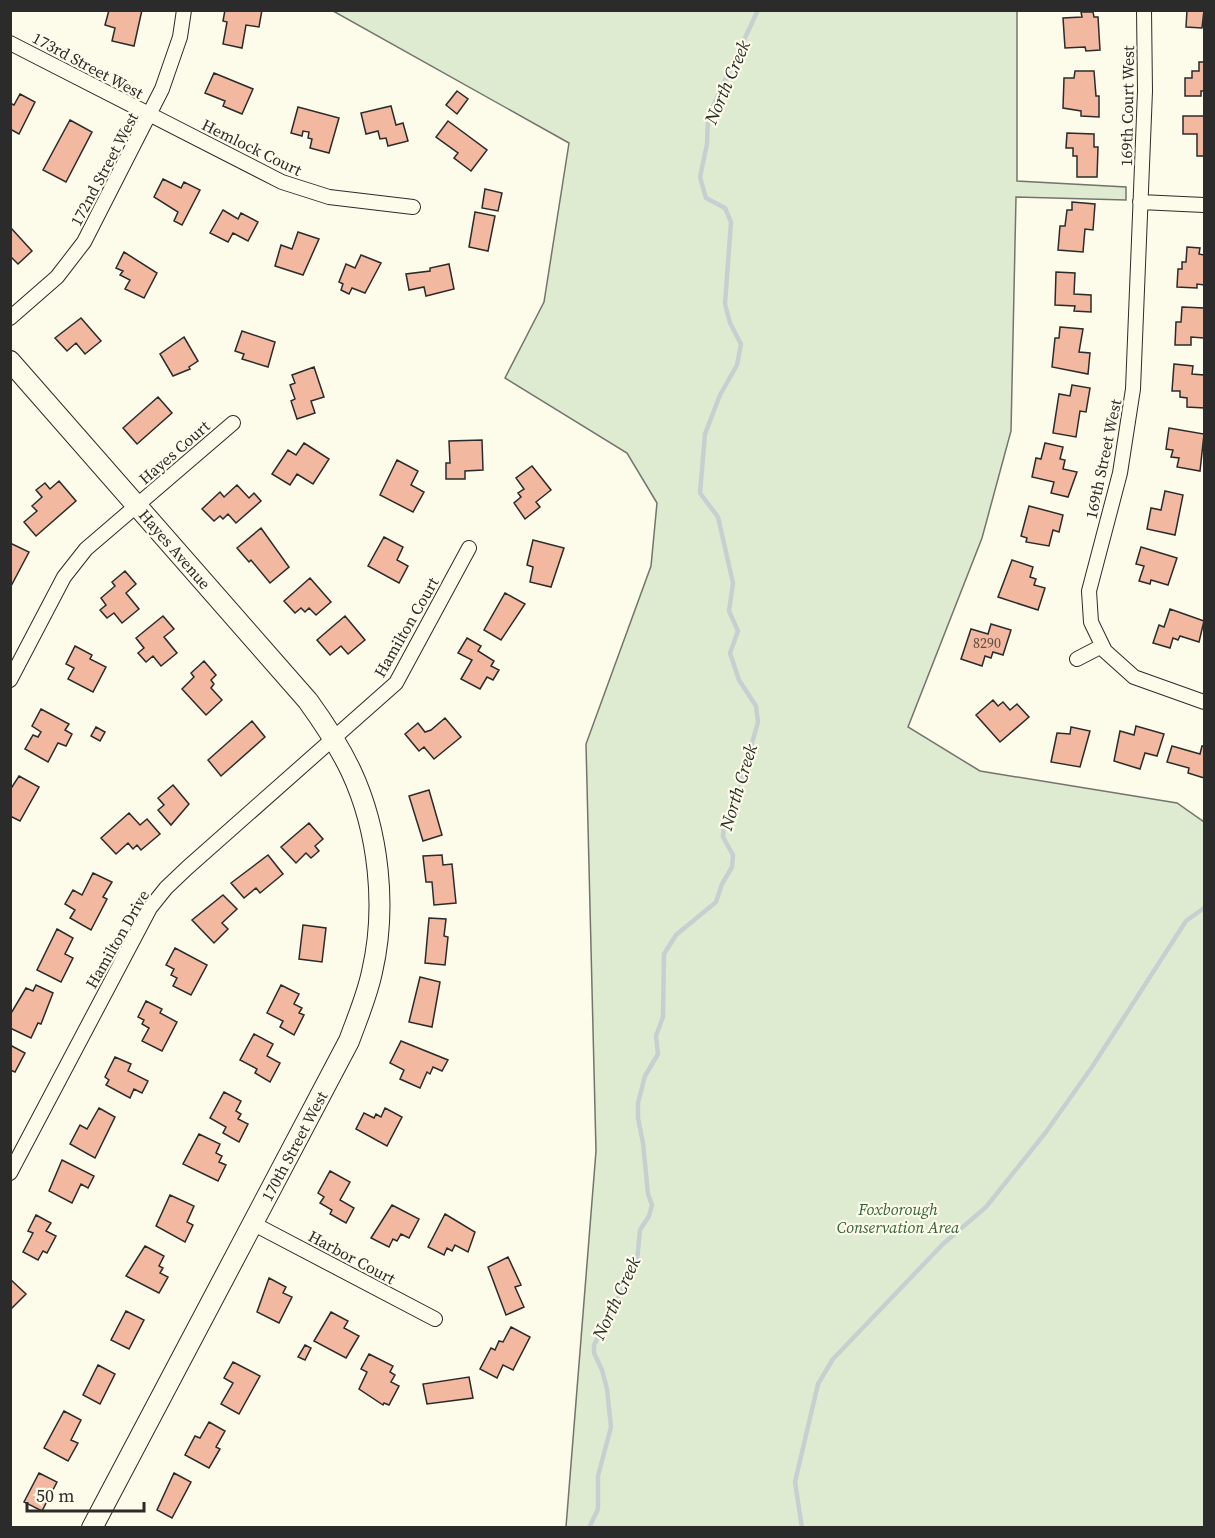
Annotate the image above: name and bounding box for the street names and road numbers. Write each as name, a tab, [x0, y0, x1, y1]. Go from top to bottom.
street label: 173rd Street West	[29, 27, 148, 104]
street label: 169th Court West	[1115, 45, 1139, 167]
street label: 172nd Street West	[65, 108, 144, 230]
street label: Hemlock Court	[198, 113, 306, 181]
street label: 169th Street West	[1080, 396, 1127, 521]
street label: Hayes Court	[134, 415, 215, 489]
street label: Hayes Avenue	[134, 504, 216, 594]
street label: Hamilton Court	[368, 572, 444, 681]
street label: Hamilton Drive	[80, 886, 154, 992]
street label: 170th Street West	[256, 1086, 333, 1205]
street label: Harbor Court	[305, 1225, 400, 1290]

